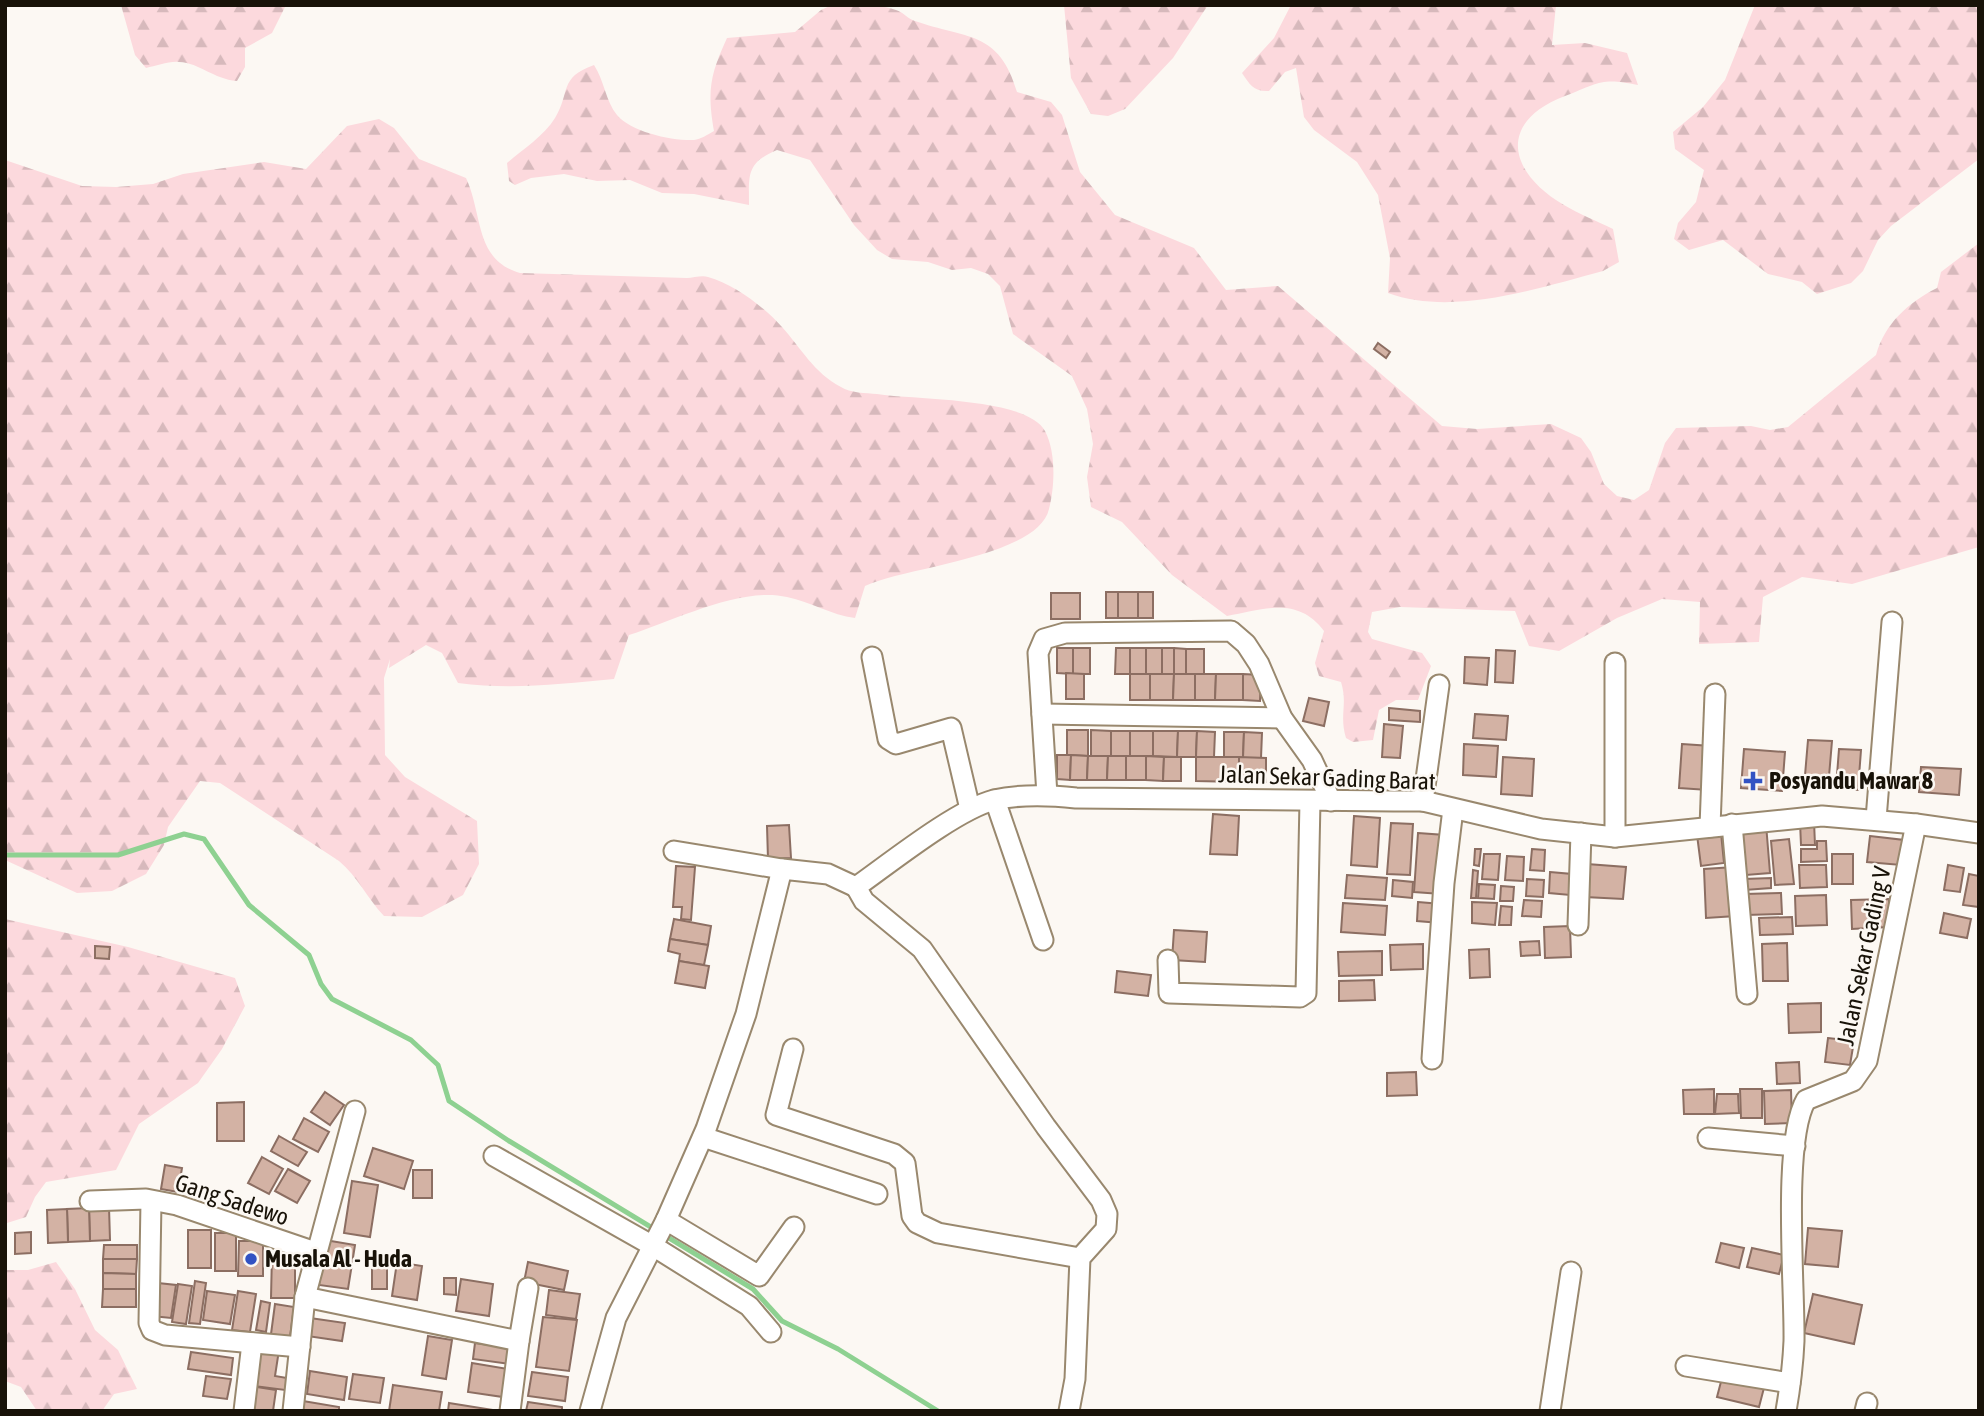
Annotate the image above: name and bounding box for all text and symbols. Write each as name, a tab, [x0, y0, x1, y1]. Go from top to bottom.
street label: Jalan Sekar Gading Barat	[1218, 760, 1436, 795]
place label: Posyandu Mawar 8	[1769, 767, 1933, 794]
marker: Posyandu Mawar 8	[1743, 771, 1763, 791]
street label: Jalan Sekar Gading V	[1831, 864, 1896, 1048]
street label: Gang Sadewo	[172, 1168, 292, 1231]
place label: Musala Al - Huda	[265, 1245, 412, 1272]
marker: Musala Al - Huda	[243, 1251, 259, 1267]

